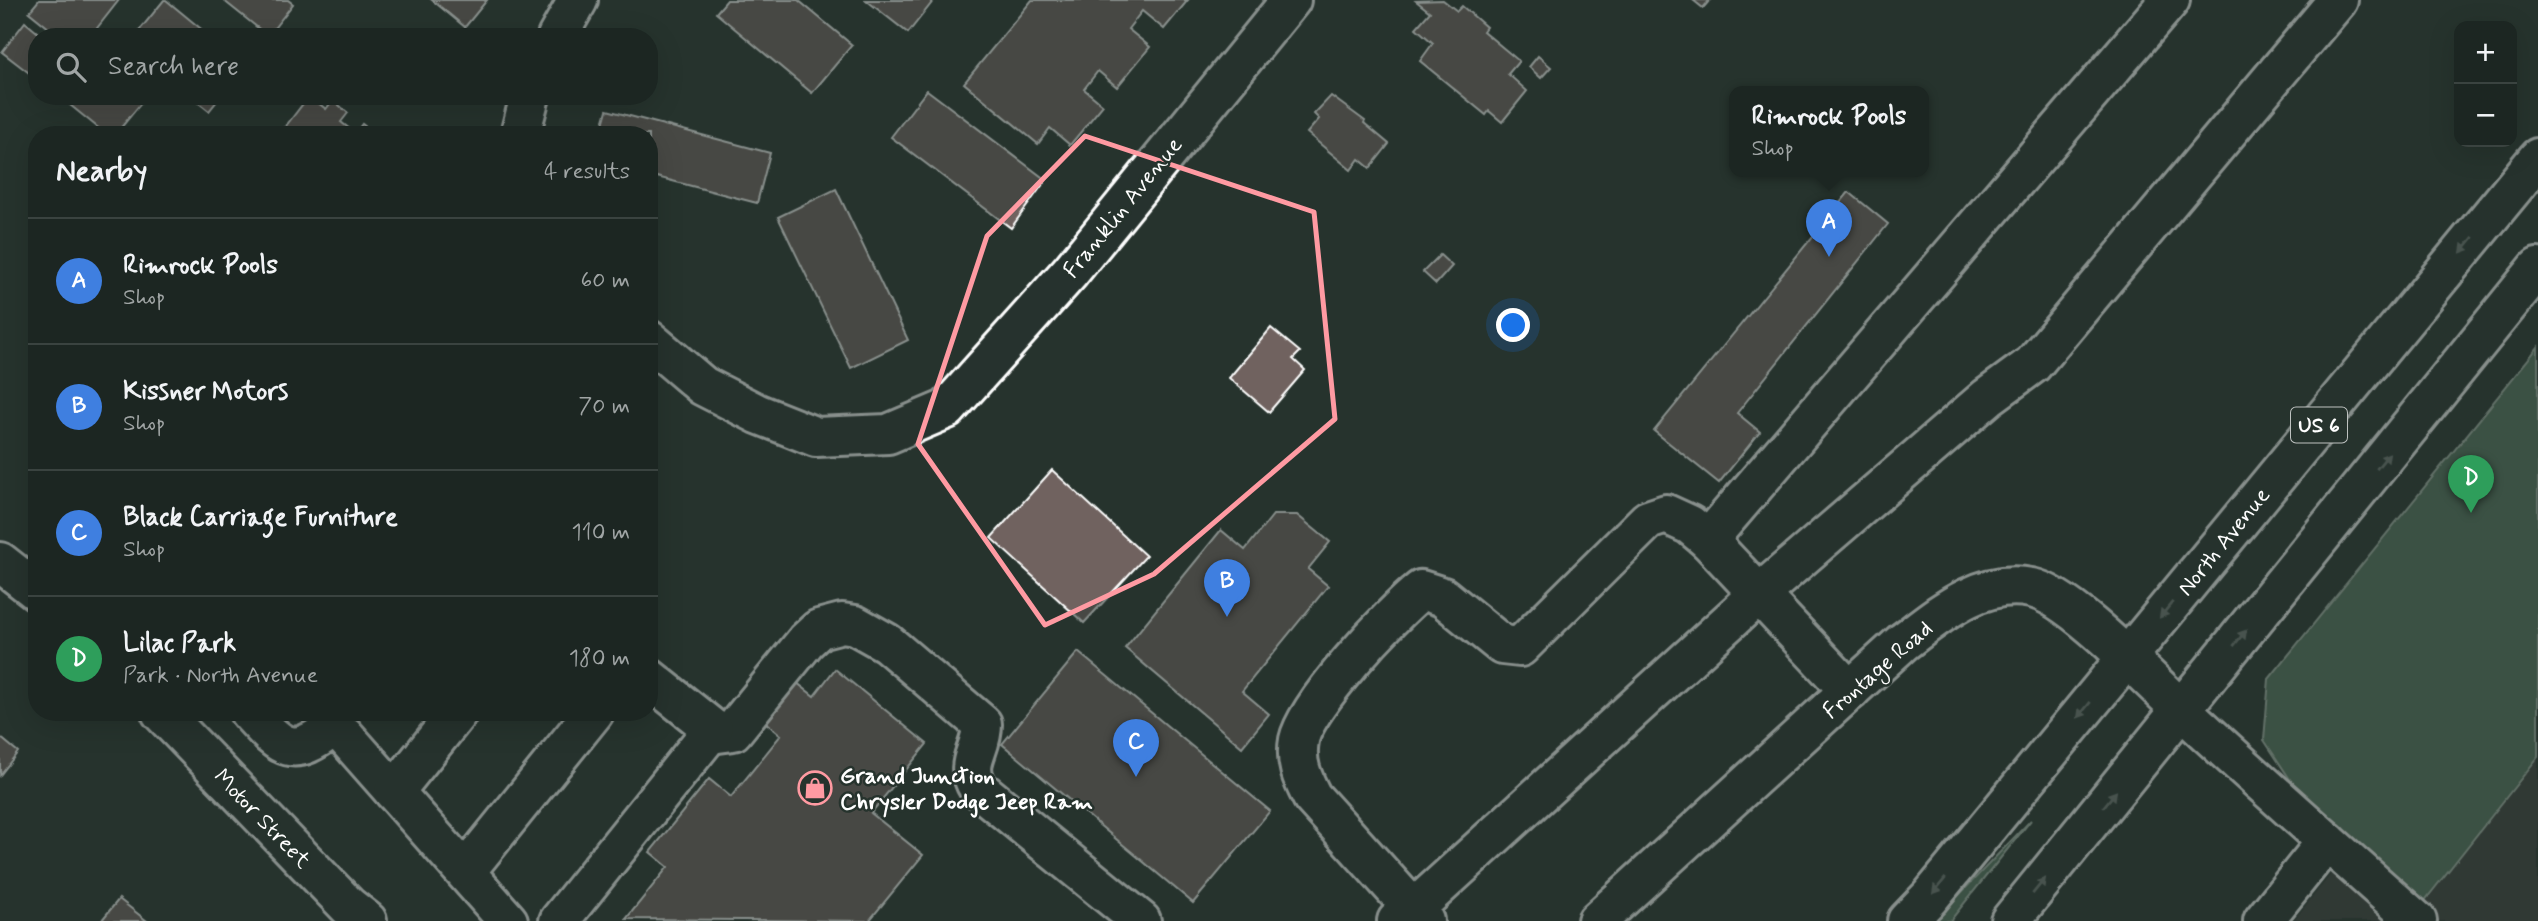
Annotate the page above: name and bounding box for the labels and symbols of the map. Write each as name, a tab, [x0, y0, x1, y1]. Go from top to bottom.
street label: Franklin Avenue	[1057, 131, 1190, 285]
pin: A	[1806, 199, 1852, 257]
one-way arrow	[2459, 236, 2474, 254]
your location	[1496, 308, 1530, 342]
road number: US 6	[2291, 408, 2347, 442]
one-way arrow	[2375, 453, 2390, 471]
pin: D	[2448, 455, 2494, 513]
street label: North Avenue	[2171, 482, 2278, 603]
pin: B	[1204, 559, 1250, 617]
one-way arrow	[2159, 600, 2174, 618]
street label: Frontage Road	[1817, 614, 1941, 728]
one-way arrow	[2232, 630, 2247, 647]
one-way arrow	[2076, 701, 2091, 719]
pin: C	[1113, 719, 1159, 777]
place label: Grand Junction Chrysler Dodge Jeep Ram	[840, 762, 1093, 818]
street label: Motor Street	[206, 763, 317, 876]
shop icon: Grand Junction Chrysler Dodge Jeep Ram	[796, 769, 834, 807]
one-way arrow	[2102, 790, 2117, 807]
one-way arrow	[1931, 877, 1947, 895]
one-way arrow	[2031, 878, 2046, 896]

